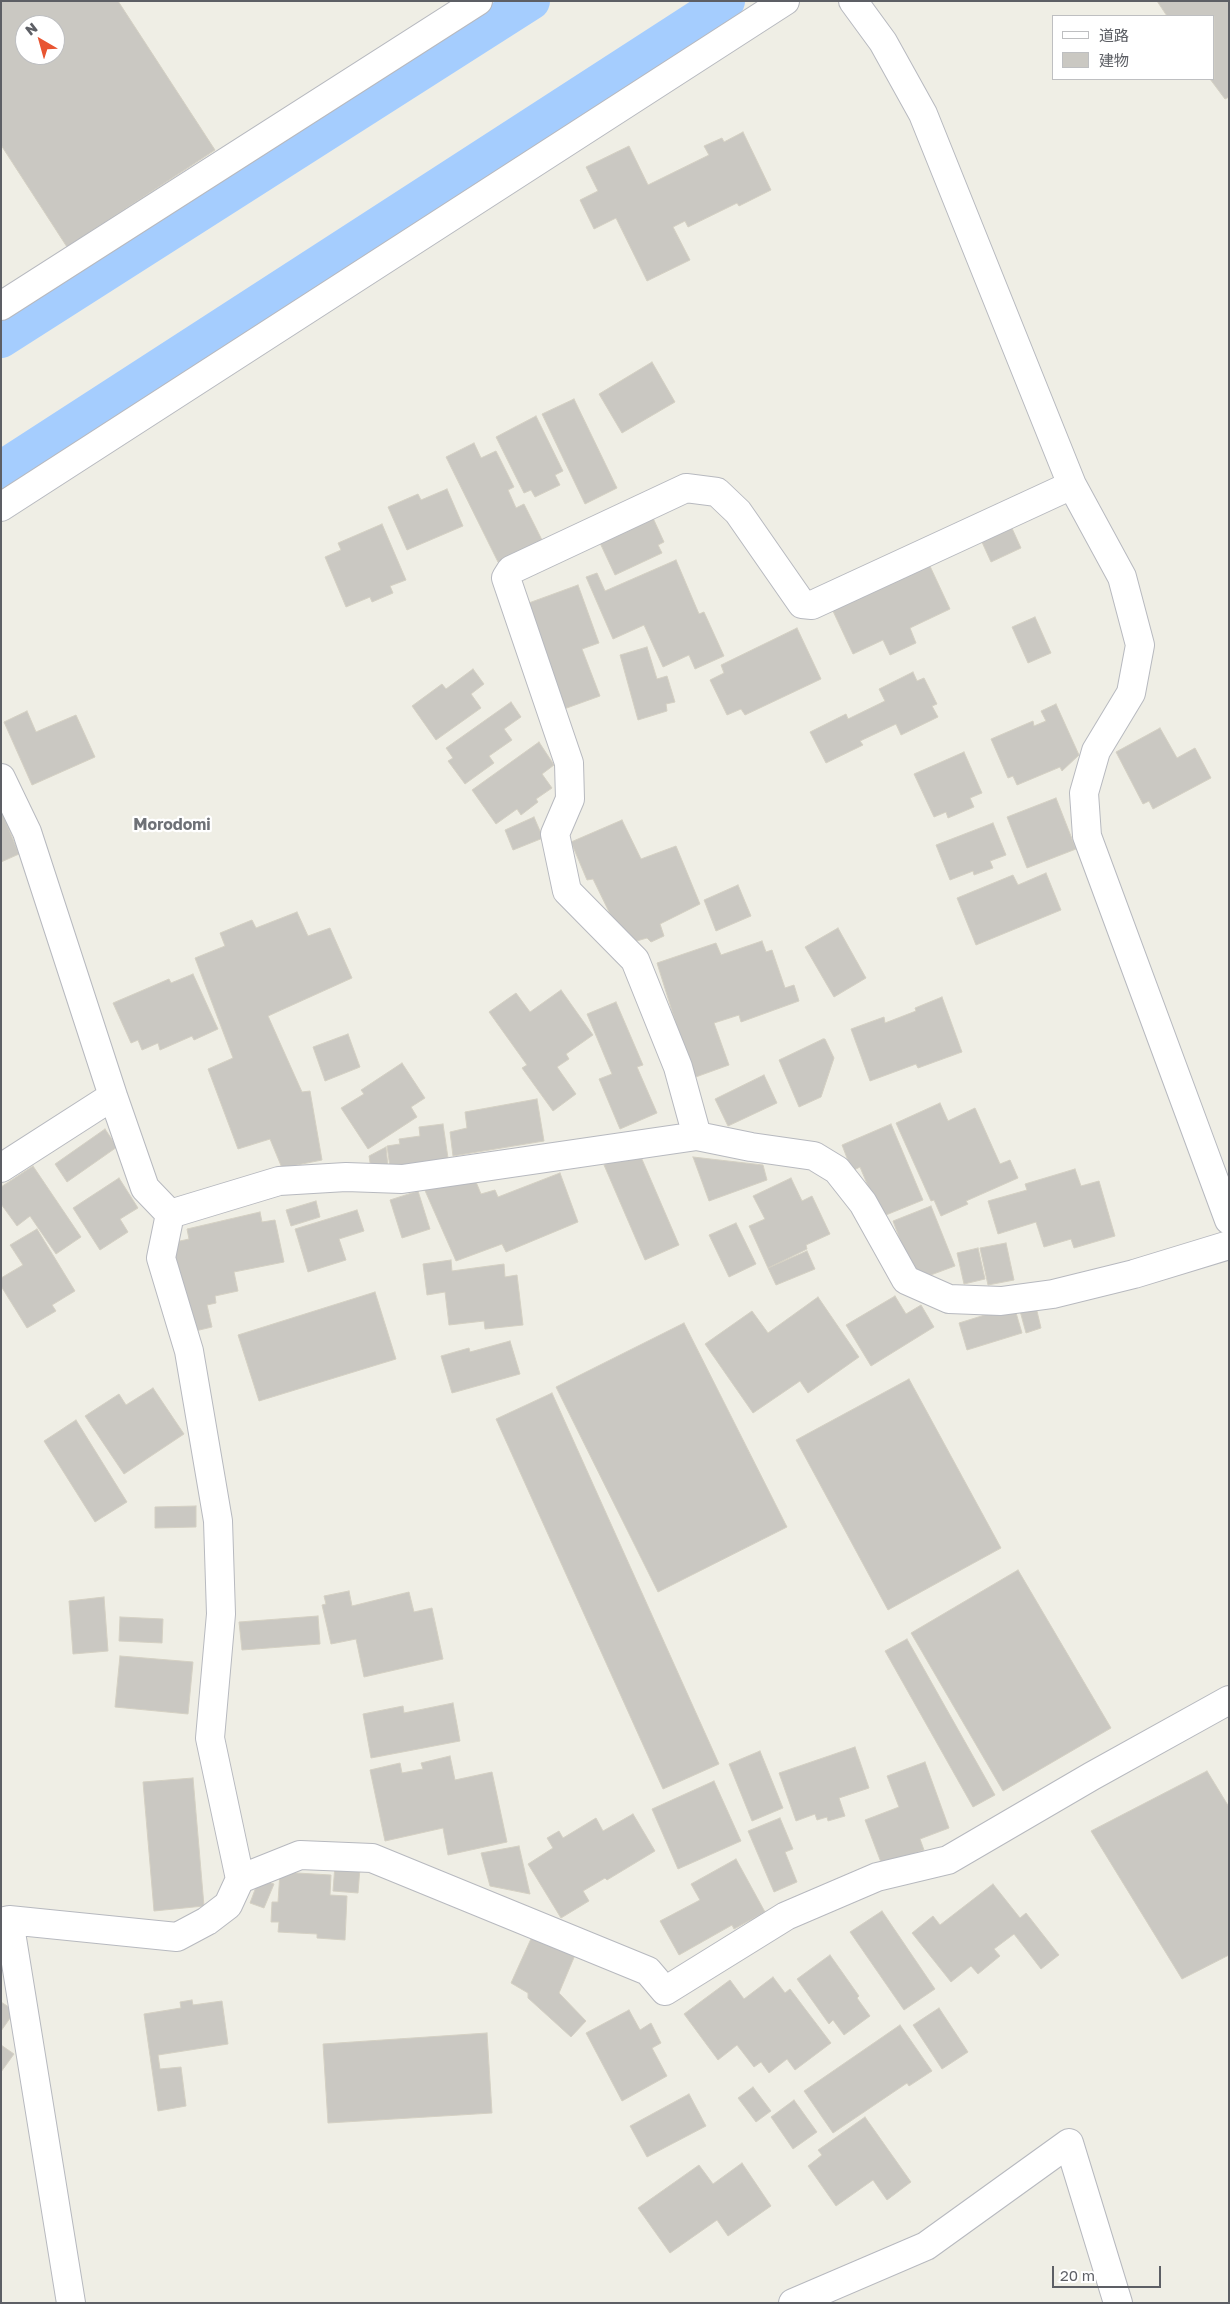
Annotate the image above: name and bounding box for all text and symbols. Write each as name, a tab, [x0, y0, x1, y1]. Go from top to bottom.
north arrow	[15, 15, 65, 65]
legend	[1052, 15, 1215, 80]
text: N	[22, 19, 40, 39]
text: 道路	[1099, 26, 1129, 44]
text: 建物	[1099, 51, 1129, 69]
district label: Morodomi	[133, 815, 211, 835]
scale bar	[1055, 2256, 1164, 2288]
text: 20 m	[1060, 2266, 1095, 2284]

